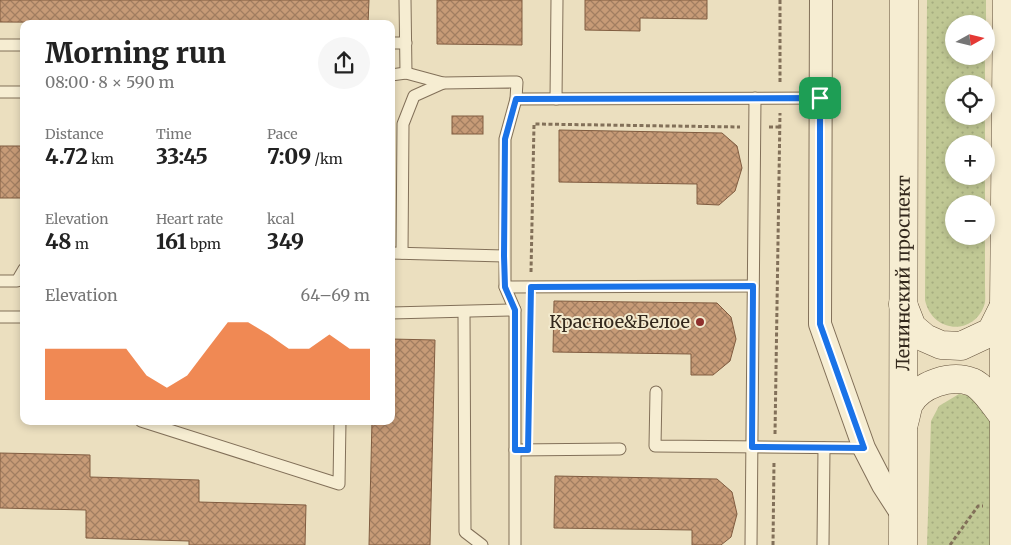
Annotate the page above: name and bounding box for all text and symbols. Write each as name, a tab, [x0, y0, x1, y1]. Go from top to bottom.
north arrow	[945, 15, 995, 65]
map controls	[945, 15, 995, 245]
text: Morning run	[45, 35, 226, 71]
button: share	[318, 37, 370, 89]
text: 08:00 · 8 × 590 m	[45, 72, 174, 92]
button: locate	[945, 75, 995, 125]
pin	[799, 77, 841, 119]
icon: arrive	[806, 84, 834, 112]
text: Distance	[45, 125, 104, 143]
text: Time	[156, 125, 192, 143]
text: Pace	[267, 125, 298, 143]
button: +	[945, 135, 995, 185]
text: 4.72	[45, 143, 88, 170]
text: 33:45	[156, 143, 208, 170]
text: 7:09	[267, 143, 311, 170]
text: km	[88, 150, 114, 168]
text: /km	[311, 150, 343, 168]
street label: Ленинский проспект	[891, 175, 915, 371]
button: −	[945, 195, 995, 245]
text: Elevation	[45, 210, 109, 228]
text: Heart rate	[156, 210, 223, 228]
text: kcal	[267, 210, 295, 228]
text: 48	[45, 228, 72, 255]
text: 161	[156, 228, 187, 255]
text: 349	[267, 228, 304, 255]
text: m	[72, 235, 89, 253]
text: bpm	[187, 235, 221, 253]
text: Elevation	[45, 285, 118, 305]
text: 64–69 m	[301, 285, 370, 305]
place label: Красное&Белое	[549, 310, 690, 333]
marker: Красное&Белое	[694, 316, 706, 328]

